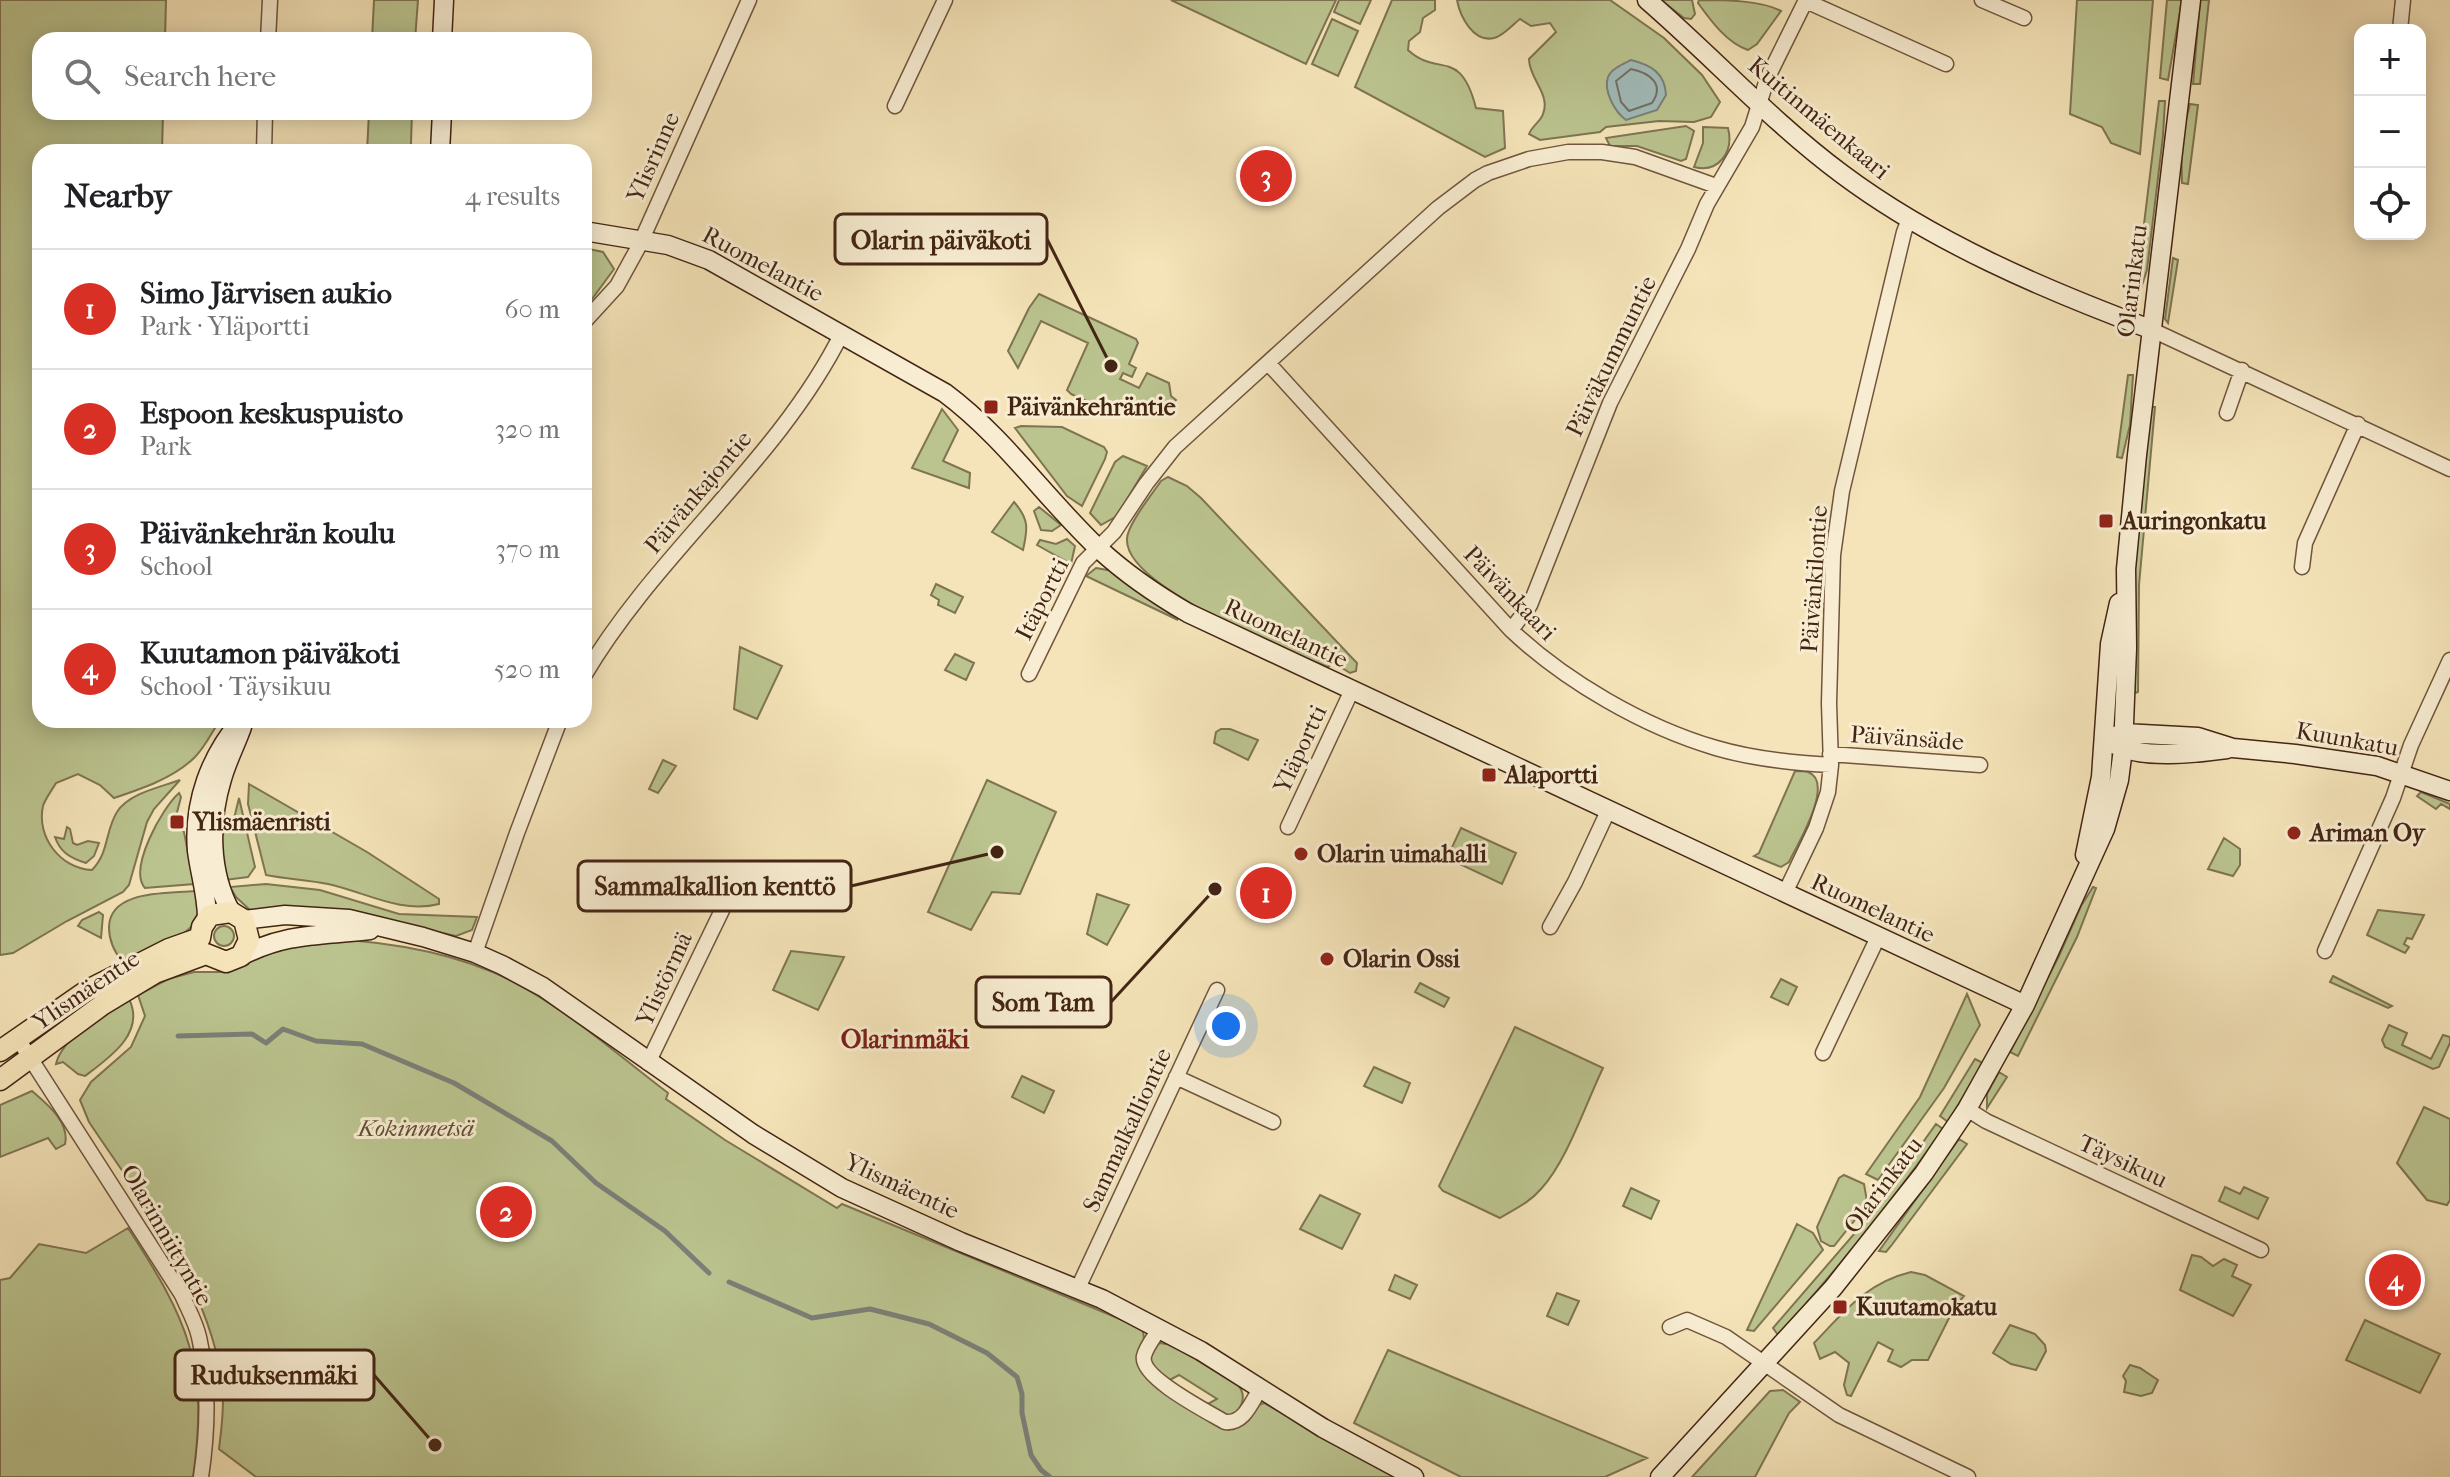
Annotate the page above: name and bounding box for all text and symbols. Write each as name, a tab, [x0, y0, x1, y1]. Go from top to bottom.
map controls	[2354, 24, 2426, 240]
button: +	[2354, 24, 2426, 96]
search box	[32, 32, 592, 120]
street label: Kuitinmäenkaari	[1743, 51, 1895, 185]
icon: search	[60, 54, 104, 98]
text: Search here	[124, 59, 276, 94]
button: −	[2354, 96, 2426, 168]
street label: Ylisrinne	[620, 107, 685, 207]
pin: 3	[1240, 146, 1292, 206]
button: locate	[2354, 168, 2426, 240]
text: Nearby	[64, 176, 171, 216]
text: 4 results	[465, 181, 560, 212]
callout: Olarin päiväkoti	[835, 214, 1047, 264]
street label: Ruomelantie	[698, 220, 828, 308]
street label: Olarinkatu	[2111, 223, 2153, 339]
text: Olarin päiväkoti	[851, 225, 1032, 256]
street label: Päiväkummuntie	[1560, 271, 1662, 441]
text: Simo Järvisen aukio	[140, 276, 392, 311]
text: 1	[85, 294, 95, 325]
text: 60 m	[504, 294, 560, 325]
text: Park · Yläportti	[140, 311, 310, 342]
place label: Päivänkehräntie	[1007, 393, 1176, 421]
text: Espoon keskuspuisto	[140, 396, 403, 431]
marker: Päivänkehräntie	[982, 398, 1000, 416]
text: 2	[83, 414, 97, 445]
text: 320 m	[494, 414, 560, 445]
street label: Päivänkajontie	[639, 425, 758, 559]
text: Park	[140, 431, 192, 462]
street label: Päivänkilontie	[1795, 504, 1833, 654]
place label: Auringonkatu	[2120, 507, 2267, 535]
marker: Auringonkatu	[2097, 512, 2115, 530]
text: Päivänkehrän koulu	[140, 516, 395, 551]
text: 3	[85, 534, 95, 565]
text: 370 m	[495, 534, 560, 565]
street label: Päivänkaari	[1458, 540, 1562, 646]
text: School	[140, 551, 213, 582]
street label: Itäportti	[1009, 553, 1075, 645]
street label: Ruomelantie	[1220, 592, 1352, 674]
text: Kuutamon päiväkoti	[140, 636, 400, 671]
text: 4	[82, 654, 98, 685]
text: 520 m	[494, 654, 560, 685]
text: School · Täysikuu	[140, 671, 332, 702]
street label: Yläportti	[1267, 701, 1332, 798]
street label: Kuunkatu	[2294, 716, 2401, 762]
street label: Päivänsäde	[1849, 720, 1965, 756]
place label: Alaportti	[1503, 761, 1599, 789]
marker: Alaportti	[1480, 766, 1498, 784]
place label: Ylismäenristi	[191, 808, 332, 836]
marker: Ylismäenristi	[168, 813, 186, 831]
place label: Ariman Oy	[2308, 819, 2426, 847]
marker: Ariman Oy	[2285, 824, 2303, 842]
place label: Olarin uimahalli	[1317, 840, 1488, 868]
marker: Olarin uimahalli	[1292, 845, 1310, 863]
callout: Sammalkallion kenttö	[578, 861, 851, 911]
pin: 1	[1240, 863, 1292, 923]
street label: Ruomelantie	[1807, 867, 1939, 949]
text: Sammalkallion kenttö	[594, 871, 836, 902]
street label: Ylistörmä	[630, 927, 698, 1031]
street label: Ylismäentie	[26, 944, 145, 1037]
place label: Olarin Ossi	[1343, 945, 1461, 973]
marker: Olarin Ossi	[1318, 950, 1336, 968]
callout: Som Tam	[976, 977, 1111, 1027]
text: Som Tam	[992, 987, 1095, 1018]
your location	[1206, 1006, 1246, 1046]
district label: Olarinmäki	[841, 1024, 969, 1055]
street label: Sammalkalliontie	[1077, 1043, 1177, 1217]
park label: Kokinmetsä	[356, 1114, 475, 1142]
street label: Täysikuu	[2074, 1128, 2172, 1194]
street label: Olarinkatu	[1838, 1131, 1929, 1239]
street label: Ylismäentie	[839, 1147, 964, 1225]
street label: Olarinniityntie	[115, 1159, 219, 1311]
pin: 2	[480, 1182, 532, 1242]
pin: 4	[2369, 1250, 2421, 1310]
place label: Kuutamokatu	[1856, 1293, 1997, 1321]
marker: Kuutamokatu	[1831, 1298, 1849, 1316]
callout: Ruduksenmäki	[175, 1350, 374, 1400]
text: Ruduksenmäki	[190, 1360, 358, 1391]

